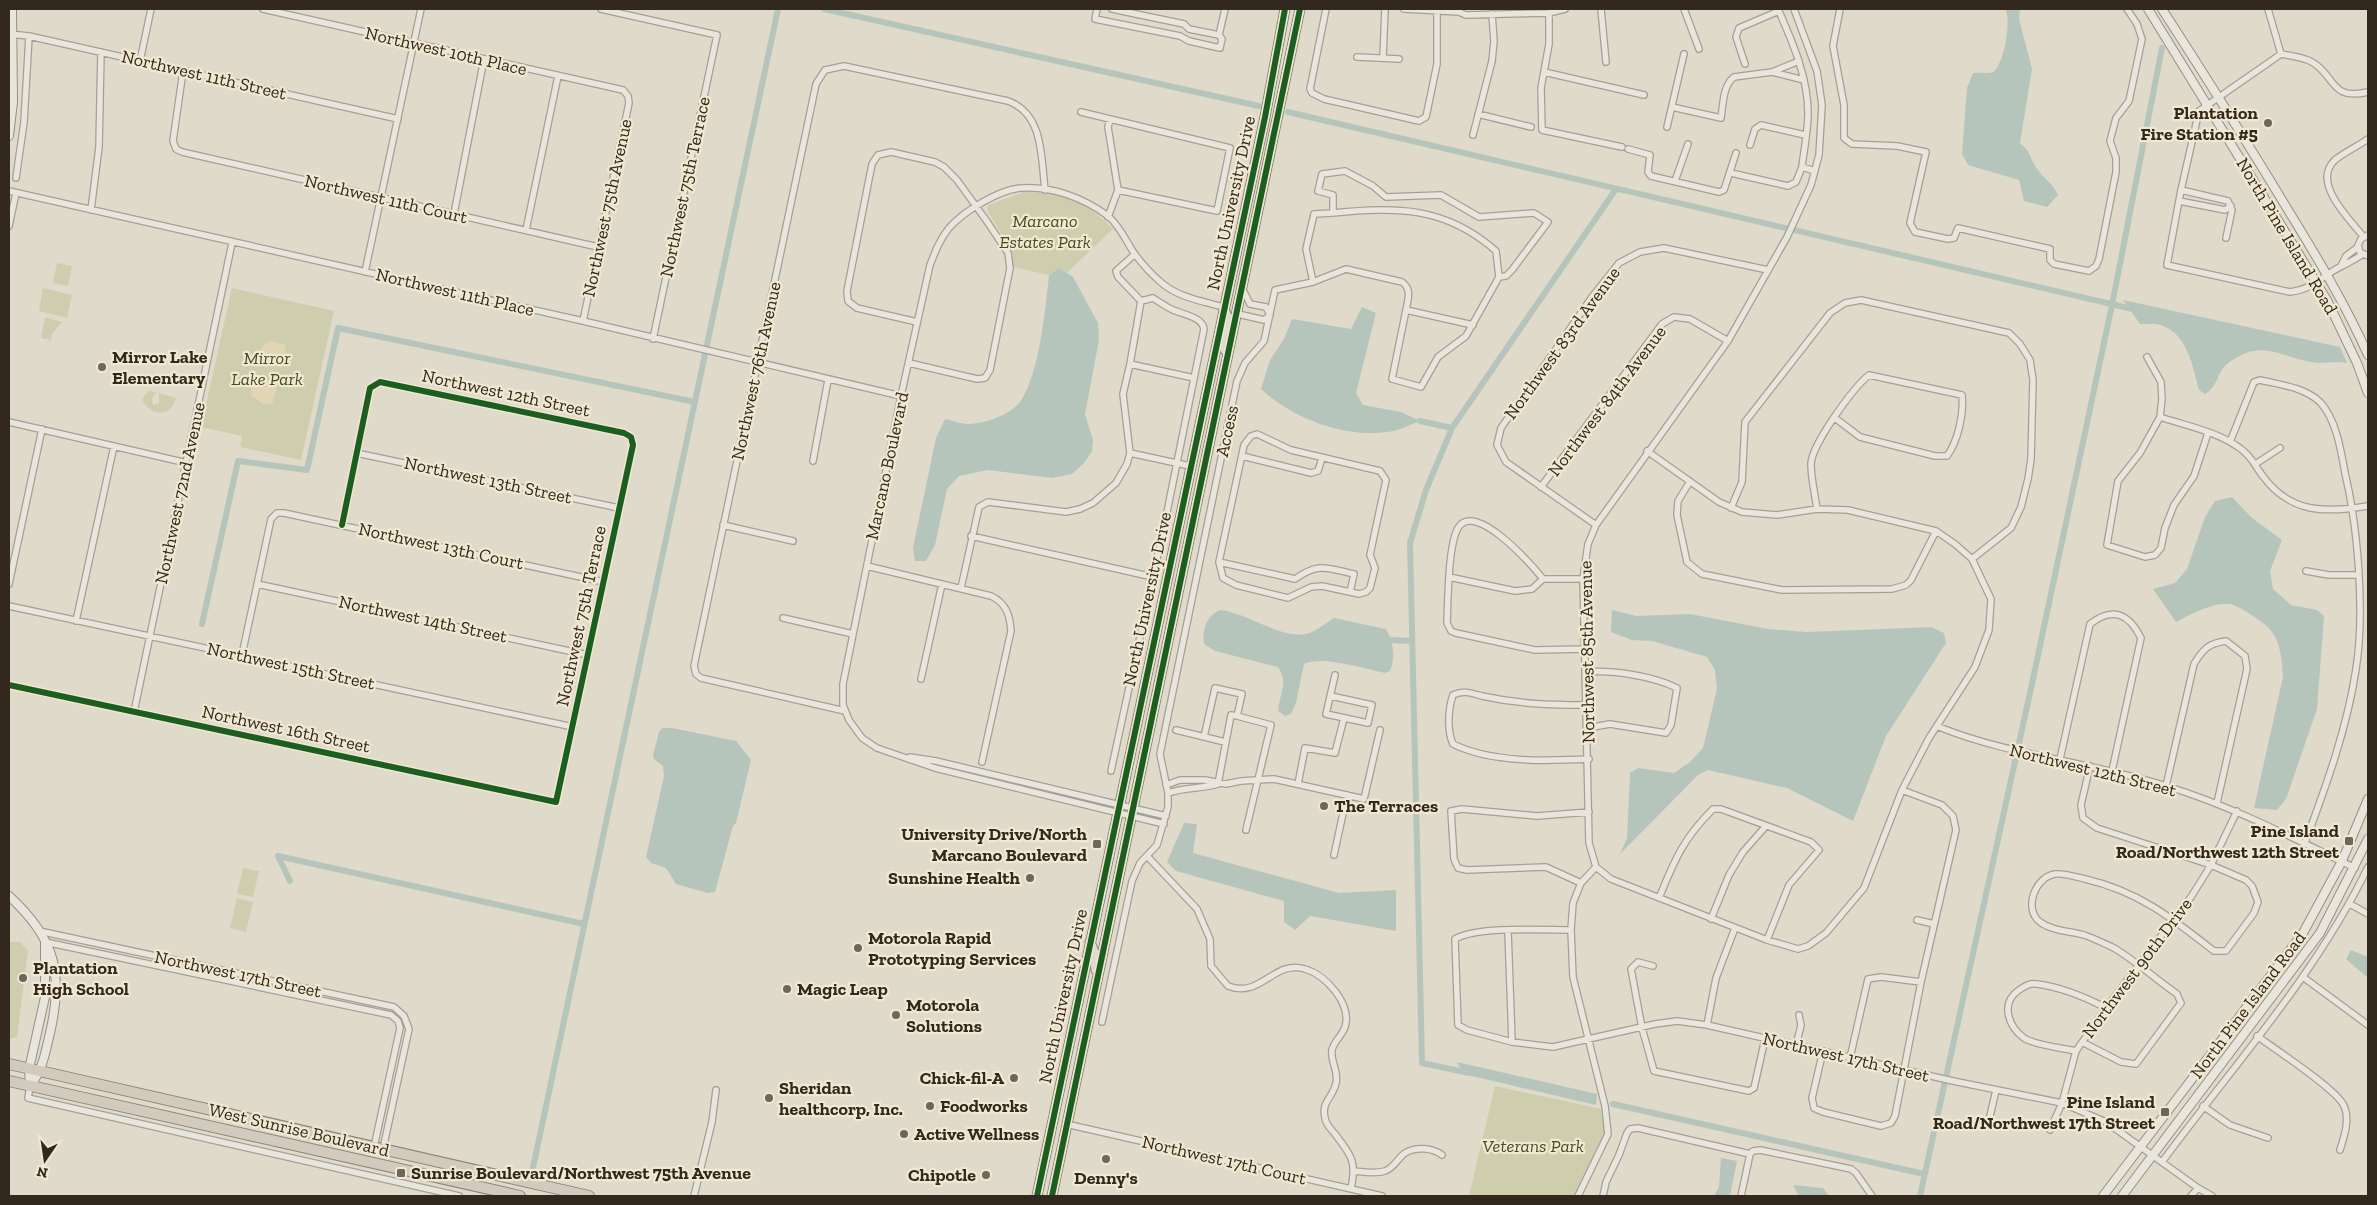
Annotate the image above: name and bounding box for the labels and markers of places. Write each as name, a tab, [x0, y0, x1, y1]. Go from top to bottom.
place label: Plantation Fire Station #5	[2140, 102, 2258, 145]
marker: Plantation Fire Station #5	[2262, 117, 2274, 129]
place label: Mirror Lake Elementary	[112, 346, 208, 389]
marker: Mirror Lake Elementary	[96, 361, 108, 373]
place label: The Terraces	[1334, 795, 1438, 817]
marker: The Terraces	[1318, 800, 1330, 812]
place label: Pine Island Road/Northwest 12th Street	[2116, 820, 2340, 863]
place label: University Drive/North Marcano Boulevard	[901, 823, 1088, 866]
marker: Pine Island Road/Northwest 12th Street	[2343, 835, 2355, 847]
marker: University Drive/North Marcano Boulevard	[1091, 838, 1103, 850]
place label: Sunshine Health	[888, 867, 1021, 889]
marker: Sunshine Health	[1024, 872, 1036, 884]
place label: Motorola Rapid Prototyping Services	[868, 927, 1036, 970]
marker: Motorola Rapid Prototyping Services	[852, 942, 864, 954]
place label: Plantation High School	[33, 957, 129, 1000]
marker: Plantation High School	[17, 972, 29, 984]
place label: Magic Leap	[797, 978, 888, 1000]
marker: Magic Leap	[781, 983, 793, 995]
place label: Motorola Solutions	[906, 994, 982, 1037]
marker: Motorola Solutions	[890, 1009, 902, 1021]
place label: Chick-fil-A	[920, 1067, 1005, 1089]
marker: Chick-fil-A	[1008, 1072, 1020, 1084]
place label: Sheridan healthcorp, Inc.	[779, 1077, 903, 1120]
place label: Pine Island Road/Northwest 17th Street	[1933, 1091, 2156, 1134]
marker: Sheridan healthcorp, Inc.	[763, 1092, 775, 1104]
place label: Foodworks	[940, 1095, 1028, 1117]
marker: Foodworks	[924, 1100, 936, 1112]
marker: Pine Island Road/Northwest 17th Street	[2159, 1106, 2171, 1118]
place label: Active Wellness	[914, 1123, 1039, 1145]
marker: Active Wellness	[898, 1128, 910, 1140]
marker: Denny's	[1100, 1153, 1112, 1165]
place label: Sunrise Boulevard/Northwest 75th Avenue	[411, 1162, 751, 1184]
place label: Chipotle	[908, 1164, 976, 1186]
marker: Sunrise Boulevard/Northwest 75th Avenue	[395, 1167, 407, 1179]
place label: Denny's	[1074, 1167, 1138, 1189]
marker: Chipotle	[980, 1169, 992, 1181]

